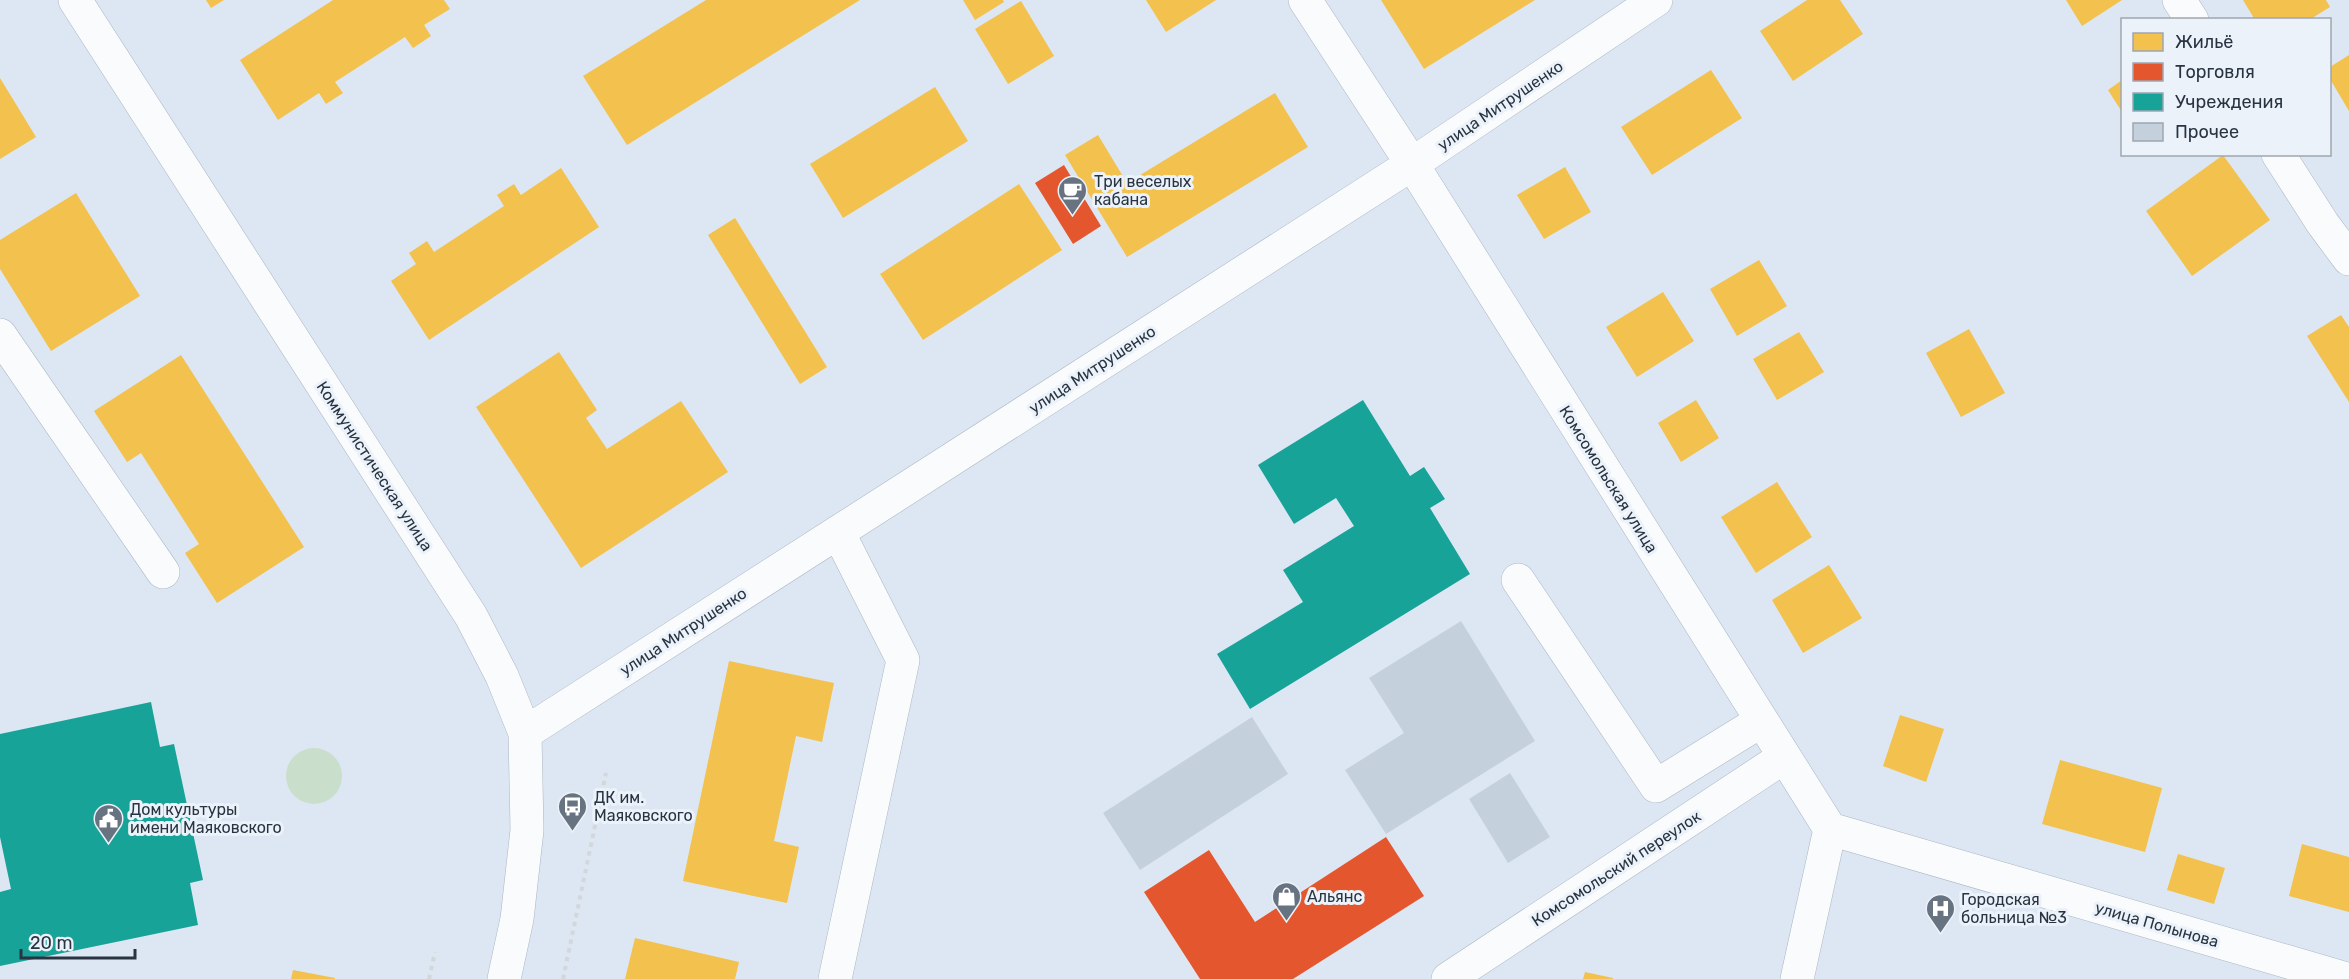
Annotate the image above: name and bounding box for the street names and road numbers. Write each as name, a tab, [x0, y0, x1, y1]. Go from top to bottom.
street label: улица Митрушенко	[1434, 56, 1567, 154]
street label: улица Митрушенко	[1025, 321, 1159, 417]
street label: Коммунистическая улица	[313, 378, 437, 555]
street label: Комсомольская улица	[1555, 402, 1662, 556]
street label: улица Митрушенко	[616, 583, 750, 679]
street label: Комсомольский переулок	[1528, 806, 1705, 930]
street label: улица Полынова	[2093, 898, 2221, 951]

